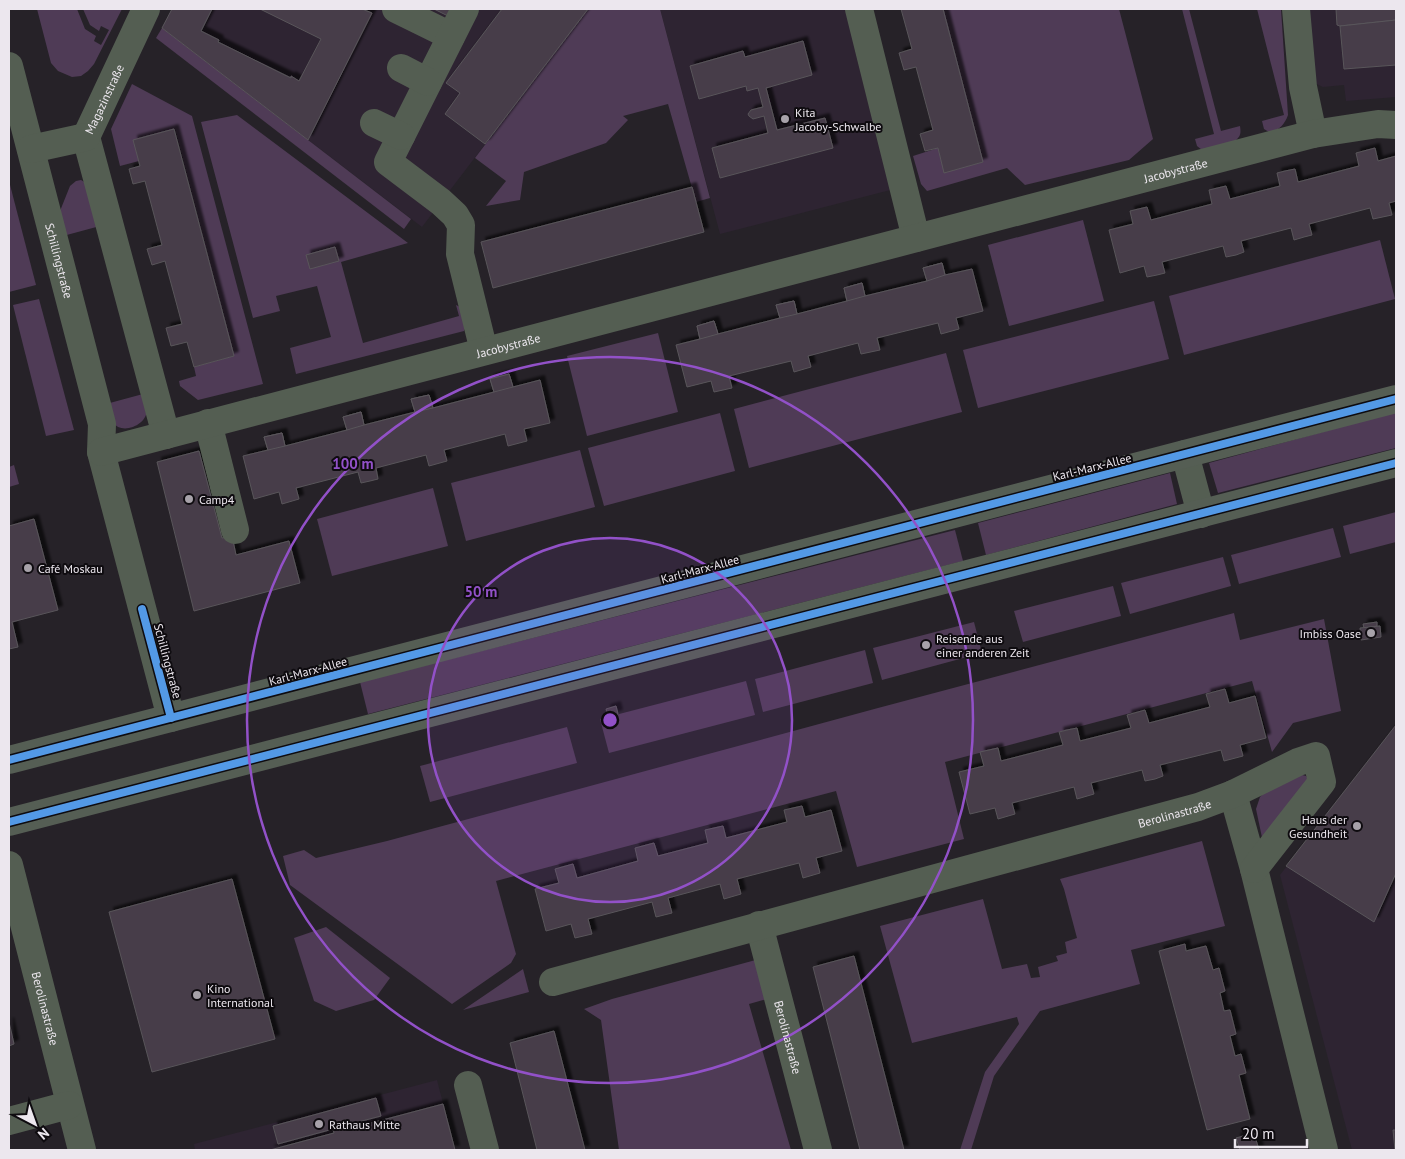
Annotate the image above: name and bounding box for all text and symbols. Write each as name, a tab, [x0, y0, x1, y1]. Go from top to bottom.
street label: Magazinstraße	[81, 62, 127, 136]
place label: Kita Jacoby-Schwalbe	[794, 105, 881, 134]
marker: Kita Jacoby-Schwalbe	[779, 113, 791, 125]
street label: Jacobystraße	[1141, 154, 1209, 186]
street label: Schillingstraße	[43, 221, 77, 300]
street label: Jacobystraße	[474, 330, 542, 361]
street label: Karl-Marx-Allee	[1051, 450, 1133, 484]
text: 100 m	[332, 454, 374, 473]
place label: Camp4	[199, 492, 235, 507]
marker: Camp4	[183, 493, 195, 505]
street label: Karl-Marx-Allee	[659, 551, 741, 587]
place label: Café Moskau	[38, 561, 103, 576]
marker: Café Moskau	[22, 562, 34, 574]
text: 50 m	[465, 582, 497, 601]
street label: Schillingstraße	[151, 622, 185, 700]
place label: Imbiss Oase	[1299, 626, 1361, 641]
marker: Imbiss Oase	[1365, 627, 1377, 639]
place label: Reisende aus einer anderen Zeit	[936, 631, 1029, 660]
marker: Reisende aus einer anderen Zeit	[920, 639, 932, 651]
street label: Karl-Marx-Allee	[267, 653, 349, 689]
centre of rings	[601, 711, 619, 729]
street label: Berolinastraße	[1136, 795, 1213, 830]
place label: Haus der Gesundheit	[1289, 812, 1347, 841]
marker: Haus der Gesundheit	[1351, 820, 1363, 832]
street label: Berolinastraße	[29, 970, 62, 1047]
place label: Kino International	[207, 981, 274, 1010]
marker: Kino International	[191, 989, 203, 1001]
street label: Berolinastraße	[772, 999, 805, 1076]
north arrow	[10, 1099, 60, 1149]
scale bar	[1235, 1116, 1308, 1148]
place label: Rathaus Mitte	[329, 1117, 400, 1132]
marker: Rathaus Mitte	[313, 1118, 325, 1130]
text: N	[34, 1124, 53, 1144]
text: 20 m	[1242, 1124, 1275, 1143]

